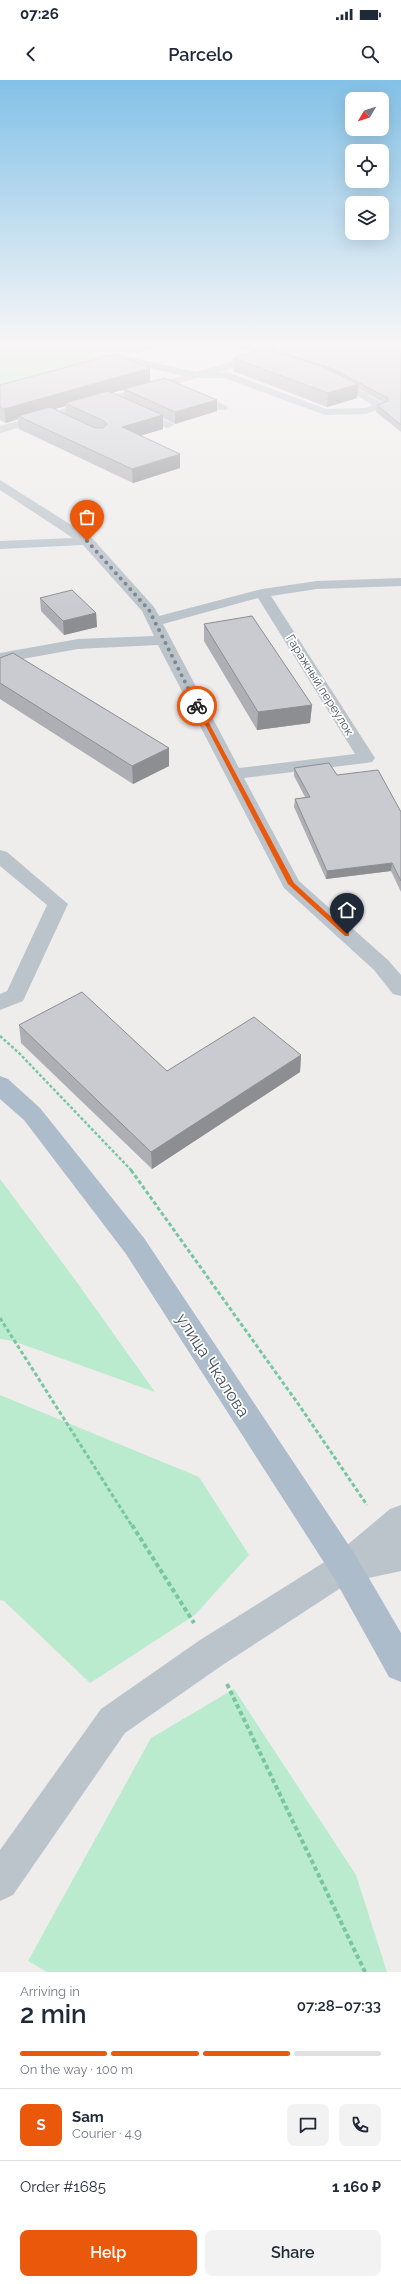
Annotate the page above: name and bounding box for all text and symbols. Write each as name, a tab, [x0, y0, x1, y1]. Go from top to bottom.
text: 07:26	[20, 5, 59, 23]
icon: back	[20, 43, 42, 65]
icon: search	[359, 43, 381, 65]
text: Parcelo	[168, 44, 233, 65]
north arrow	[345, 92, 389, 136]
map controls	[345, 92, 389, 240]
button: locate	[345, 144, 389, 188]
button: layers	[345, 196, 389, 240]
pin	[70, 500, 104, 541]
icon: bag	[76, 506, 98, 528]
street label: Гаражный переулок	[283, 632, 357, 738]
courier	[177, 686, 217, 726]
icon: bike	[186, 695, 208, 717]
pin	[330, 893, 364, 934]
icon: home	[336, 899, 358, 921]
street label: улица Чкалова	[172, 1309, 254, 1421]
text: Arriving in	[20, 1984, 80, 1999]
text: 07:28–07:33	[297, 1997, 381, 2015]
text: 2 min	[20, 1999, 87, 2029]
text: On the way · 100 m	[20, 2062, 133, 2077]
button: chat	[287, 2104, 329, 2146]
button: phone	[339, 2104, 381, 2146]
text: Sam	[72, 2108, 104, 2126]
text: S	[36, 2116, 46, 2134]
text: Courier · 4.9	[72, 2126, 142, 2141]
text: Order #1685	[20, 2178, 106, 2196]
text: 1 160 ₽	[332, 2178, 381, 2196]
button: Help	[20, 2230, 197, 2276]
button: Share	[205, 2230, 381, 2276]

